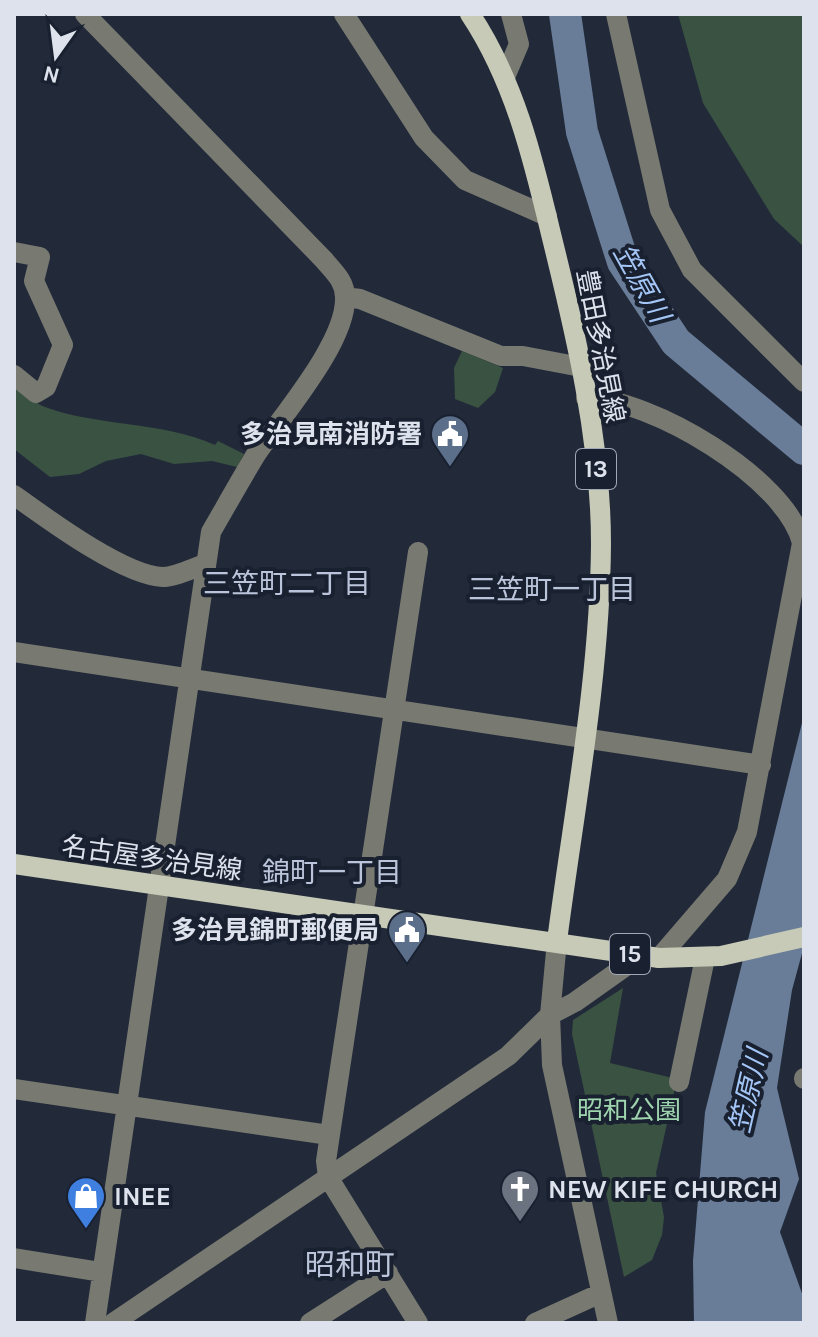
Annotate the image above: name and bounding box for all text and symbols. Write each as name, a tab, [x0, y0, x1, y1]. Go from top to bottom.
north arrow	[16, 16, 96, 96]
text: N	[41, 60, 62, 89]
water label: 笠原川	[607, 239, 678, 331]
street label: 豊田多治見線	[570, 267, 631, 426]
public building icon: 多治見南消防署	[429, 413, 471, 468]
place label: 多治見南消防署	[240, 419, 422, 450]
road number: 13	[576, 449, 616, 489]
district label: 三笠町二丁目	[203, 567, 371, 600]
district label: 三笠町一丁目	[468, 573, 636, 606]
street label: 名古屋多治見線	[60, 830, 244, 887]
district label: 錦町一丁目	[262, 856, 402, 889]
public building icon: 多治見錦町郵便局	[386, 909, 428, 964]
place label: 多治見錦町郵便局	[171, 915, 379, 946]
road number: 15	[610, 934, 650, 974]
water label: 笠原川	[723, 1044, 775, 1136]
park label: 昭和公園	[577, 1095, 681, 1126]
church icon: NEW KIFE CHURCH	[499, 1168, 541, 1223]
place label: NEW KIFE CHURCH	[548, 1174, 778, 1205]
shop icon: INEE	[65, 1175, 107, 1230]
place label: INEE	[114, 1181, 171, 1212]
district label: 昭和町	[305, 1247, 395, 1283]

